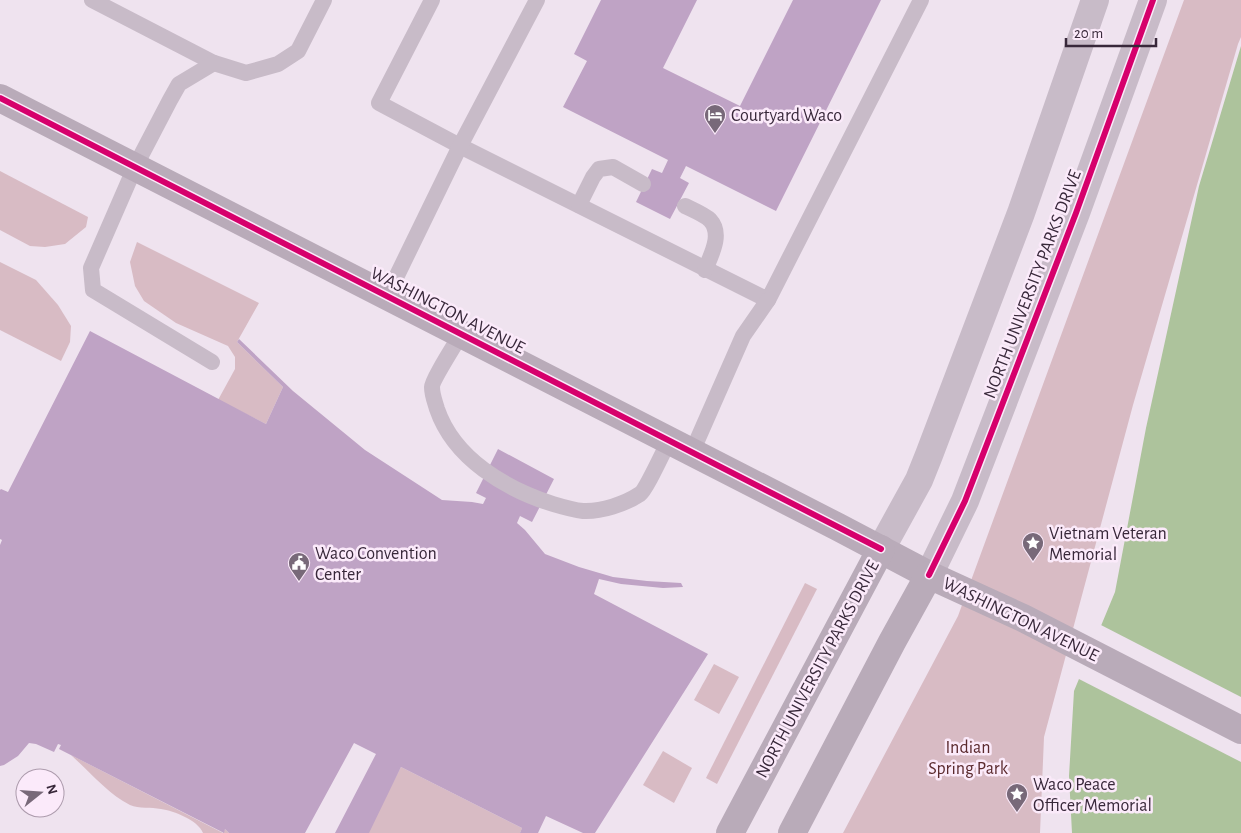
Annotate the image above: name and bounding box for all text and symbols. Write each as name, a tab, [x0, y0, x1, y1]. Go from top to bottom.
scale bar	[1066, 15, 1156, 47]
text: 20 m	[1074, 26, 1103, 41]
hotel icon: Courtyard Waco	[703, 103, 727, 134]
place label: Courtyard Waco	[731, 107, 842, 125]
street label: NORTH UNIVERSITY PARKS DRIVE	[981, 167, 1085, 401]
street label: WASHINGTON AVENUE	[368, 264, 528, 358]
place label: Vietnam Veteran Memorial	[1049, 525, 1167, 564]
place icon: Vietnam Veteran Memorial	[1021, 531, 1045, 562]
place label: Waco Convention Center	[315, 545, 437, 584]
public building icon: Waco Convention Center	[287, 551, 311, 582]
street label: NORTH UNIVERSITY PARKS DRIVE	[753, 558, 883, 781]
street label: WASHINGTON AVENUE	[940, 574, 1101, 665]
park label: Indian Spring Park	[928, 739, 1009, 778]
north arrow	[15, 768, 65, 818]
place label: Waco Peace Officer Memorial	[1033, 776, 1152, 815]
place icon: Waco Peace Officer Memorial	[1005, 782, 1029, 813]
text: N	[43, 783, 60, 796]

